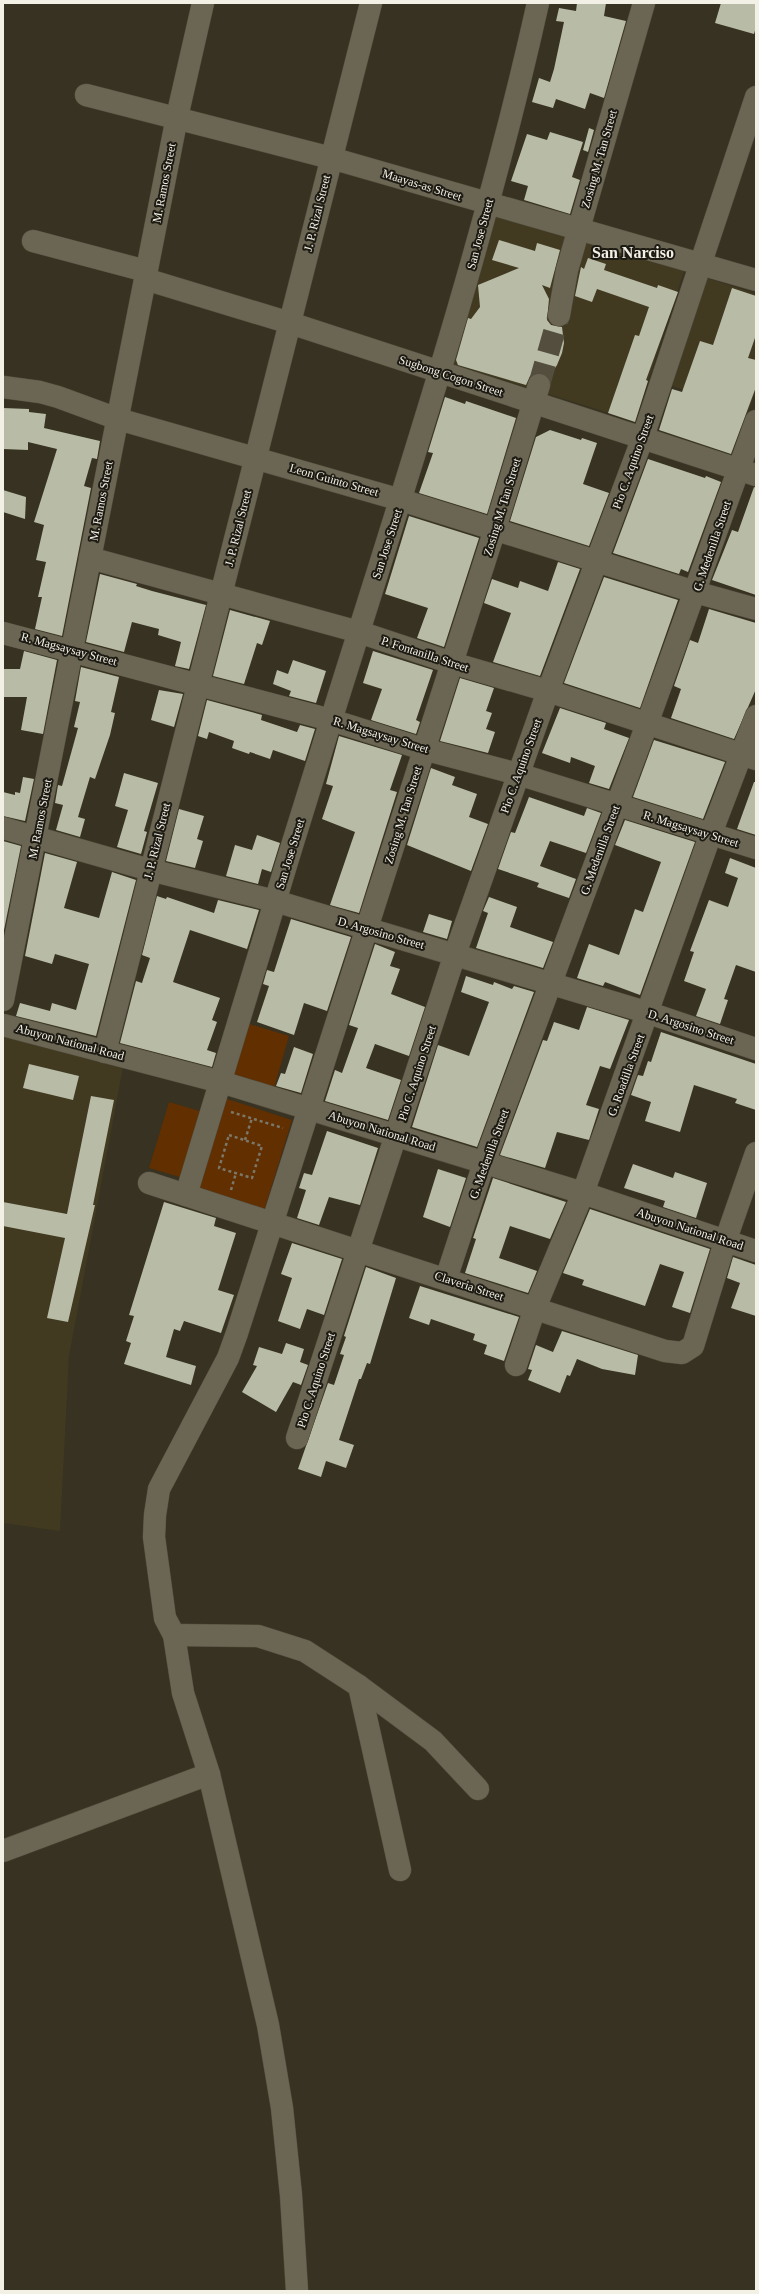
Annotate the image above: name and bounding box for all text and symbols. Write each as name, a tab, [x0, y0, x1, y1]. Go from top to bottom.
street label: Zosing M. Tan Street	[578, 108, 620, 210]
street label: M. Ramos Street	[149, 141, 179, 224]
street label: Maayas-as Street	[381, 166, 464, 204]
street label: J. P. Rizal Street	[301, 173, 333, 253]
street label: San Jose Street	[464, 196, 496, 271]
district label: San Narciso	[592, 244, 674, 261]
street label: Sugbong Cogon Street	[397, 353, 505, 400]
street label: Pio C. Aquino Street	[609, 412, 657, 511]
street label: Zosing M. Tan Street	[480, 456, 524, 558]
street label: M. Ramos Street	[86, 459, 116, 542]
street label: Leon Guinto Street	[288, 461, 381, 500]
street label: J. P. Rizal Street	[222, 488, 254, 568]
street label: G. Medenilla Street	[690, 499, 734, 593]
street label: San Jose Street	[369, 507, 405, 581]
street label: R. Magsaysay Street	[19, 629, 119, 669]
street label: P. Fontanilla Street	[380, 633, 471, 675]
street label: R. Magsaysay Street	[332, 714, 431, 756]
street label: Pio C. Aquino Street	[497, 716, 545, 815]
street label: Zosing M. Tan Street	[381, 764, 425, 866]
street label: M. Ramos Street	[25, 777, 55, 860]
street label: J. P. Rizal Street	[141, 801, 173, 881]
street label: G. Medenilla Street	[577, 803, 623, 897]
street label: R. Magsaysay Street	[642, 808, 741, 850]
street label: San Jose Street	[273, 817, 308, 891]
street label: D. Argosino Street	[336, 914, 427, 952]
street label: D. Argosino Street	[646, 1007, 736, 1048]
street label: Abuyon National Road	[14, 1021, 126, 1063]
street label: Pio C. Aquino Street	[395, 1023, 439, 1122]
street label: G. Roadilla Street	[605, 1031, 648, 1118]
street label: G. Medenilla Street	[466, 1107, 512, 1201]
street label: Abuyon National Road	[327, 1108, 437, 1154]
street label: Abuyon National Road	[635, 1205, 745, 1253]
street label: Claveria Street	[433, 1268, 506, 1304]
street label: Pio C. Aquino Street	[294, 1330, 338, 1429]

